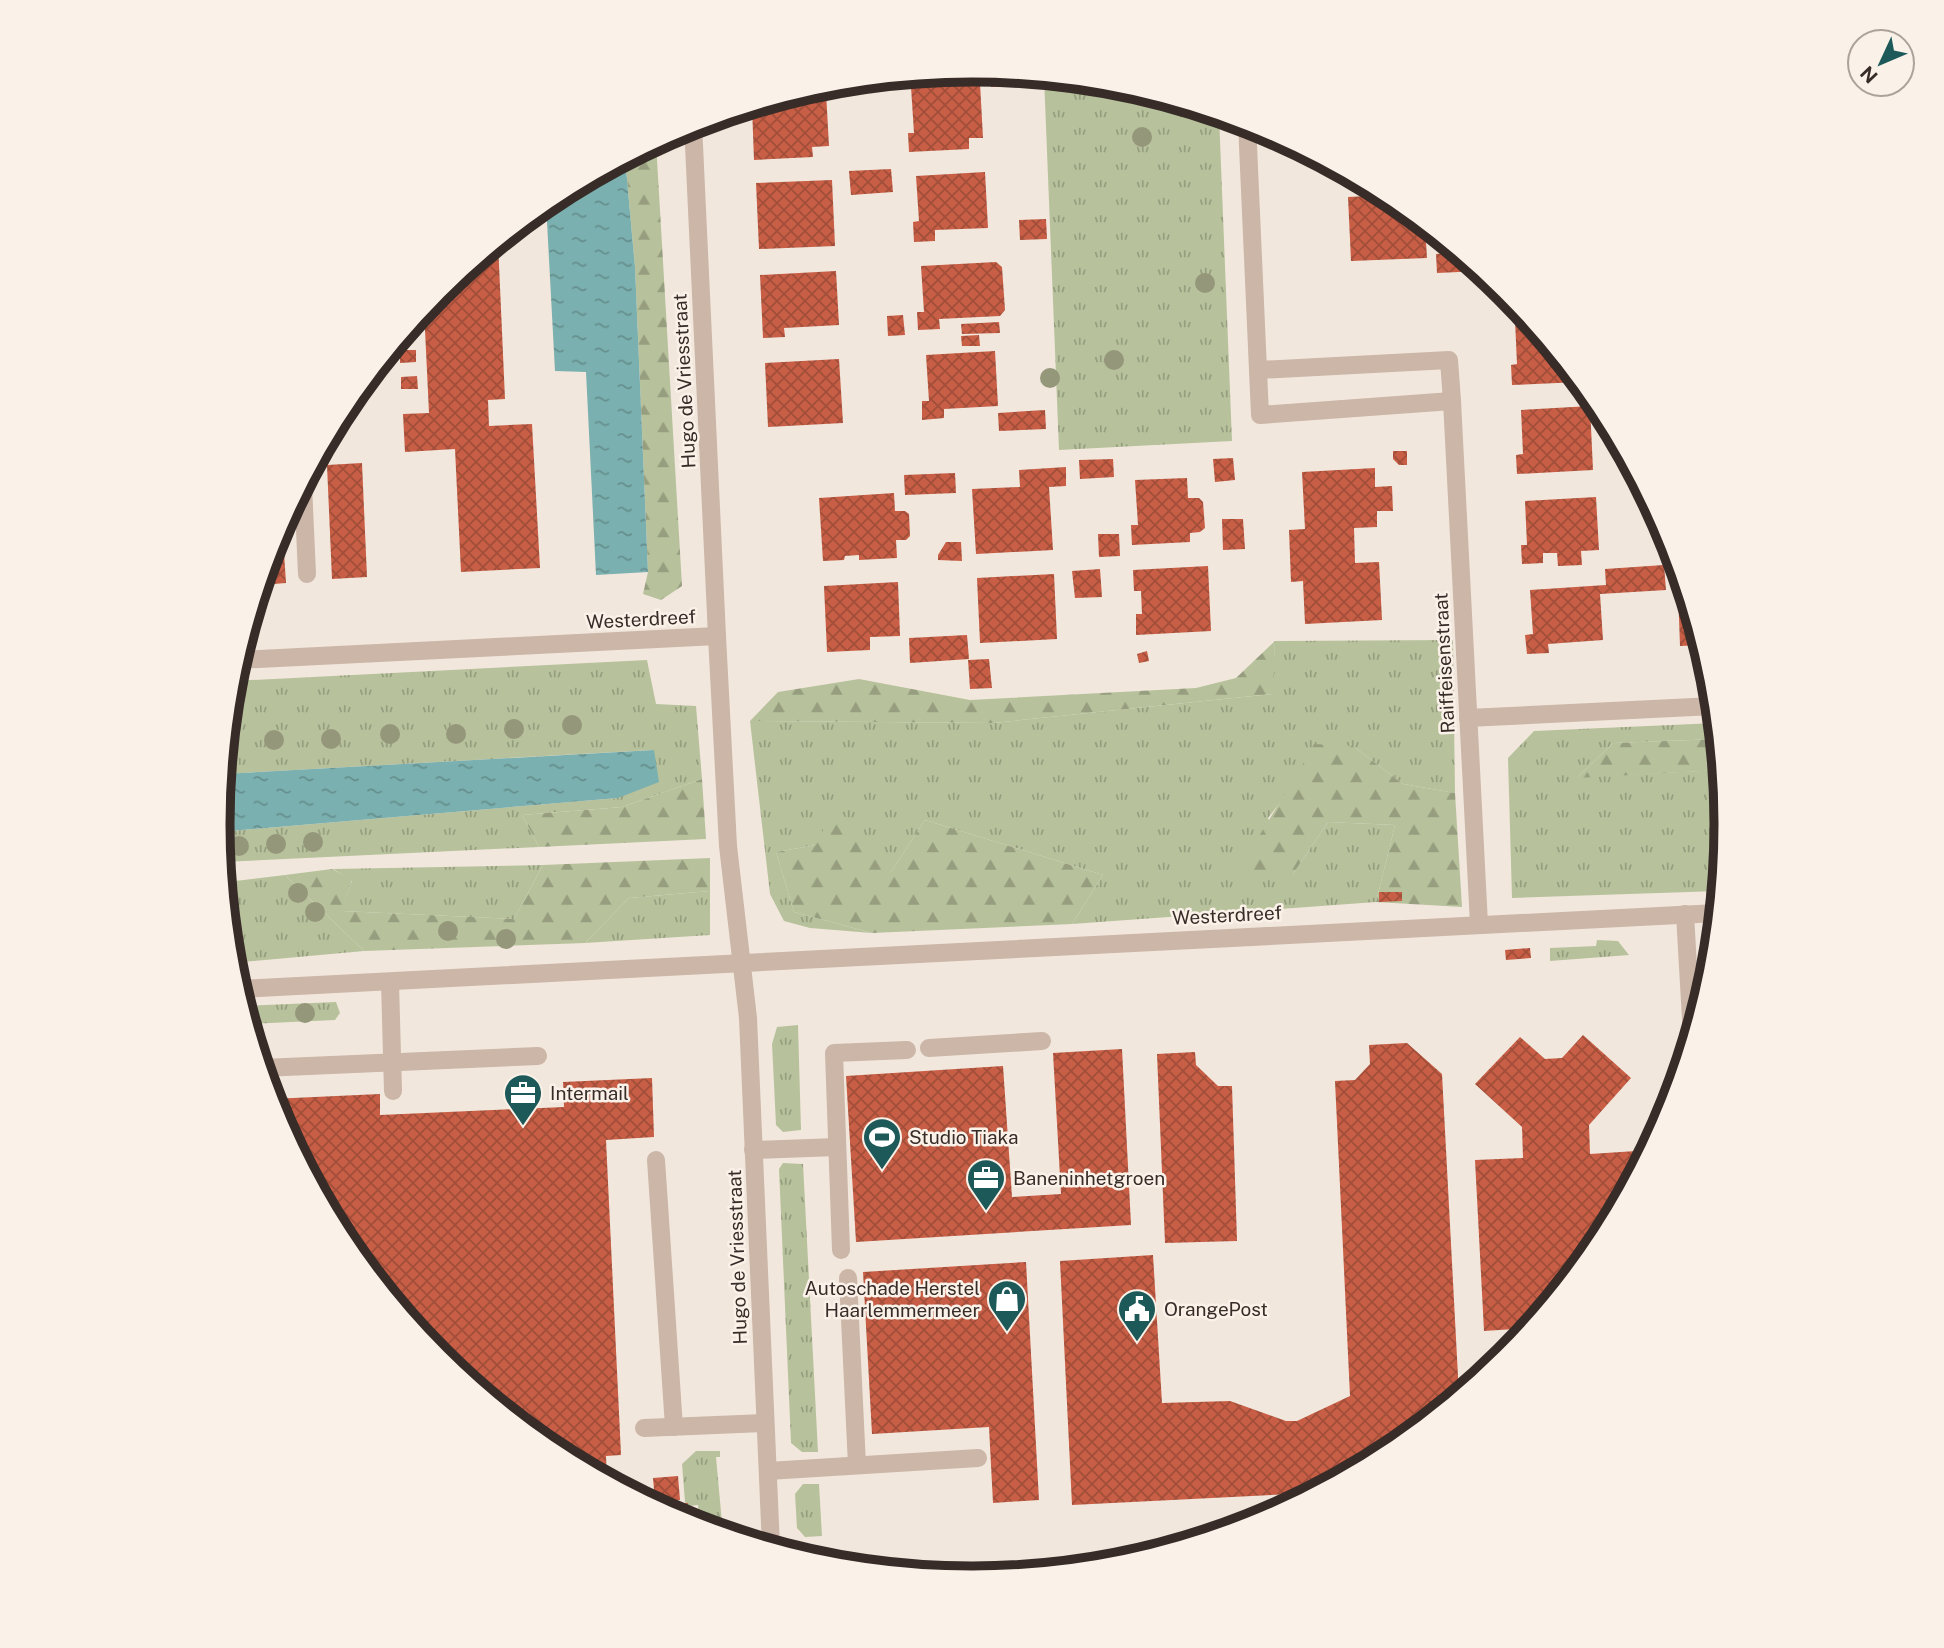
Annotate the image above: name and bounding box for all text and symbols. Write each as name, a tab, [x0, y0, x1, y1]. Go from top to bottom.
north arrow	[1846, 28, 1916, 98]
text: N	[1856, 62, 1882, 88]
street label: Hugo de Vriesstraat	[668, 293, 700, 469]
street label: Raiffeisenstraat	[1429, 592, 1459, 734]
street label: Westerdreef	[586, 605, 696, 633]
street label: Westerdreef	[1172, 901, 1282, 929]
office icon: Intermail	[502, 1072, 544, 1127]
place label: Intermail	[550, 1082, 629, 1104]
sports icon: Studio Tiaka	[861, 1116, 903, 1171]
place label: Studio Tiaka	[909, 1126, 1018, 1148]
office icon: Baneninhetgroen	[965, 1157, 1007, 1212]
place label: Baneninhetgroen	[1013, 1167, 1165, 1189]
street label: Hugo de Vriesstraat	[723, 1169, 751, 1345]
place label: Autoschade Herstel Haarlemmermeer	[804, 1277, 980, 1321]
shop icon: Autoschade Herstel Haarlemmermeer	[986, 1278, 1028, 1333]
public building icon: OrangePost	[1116, 1288, 1158, 1343]
place label: OrangePost	[1164, 1298, 1268, 1320]

